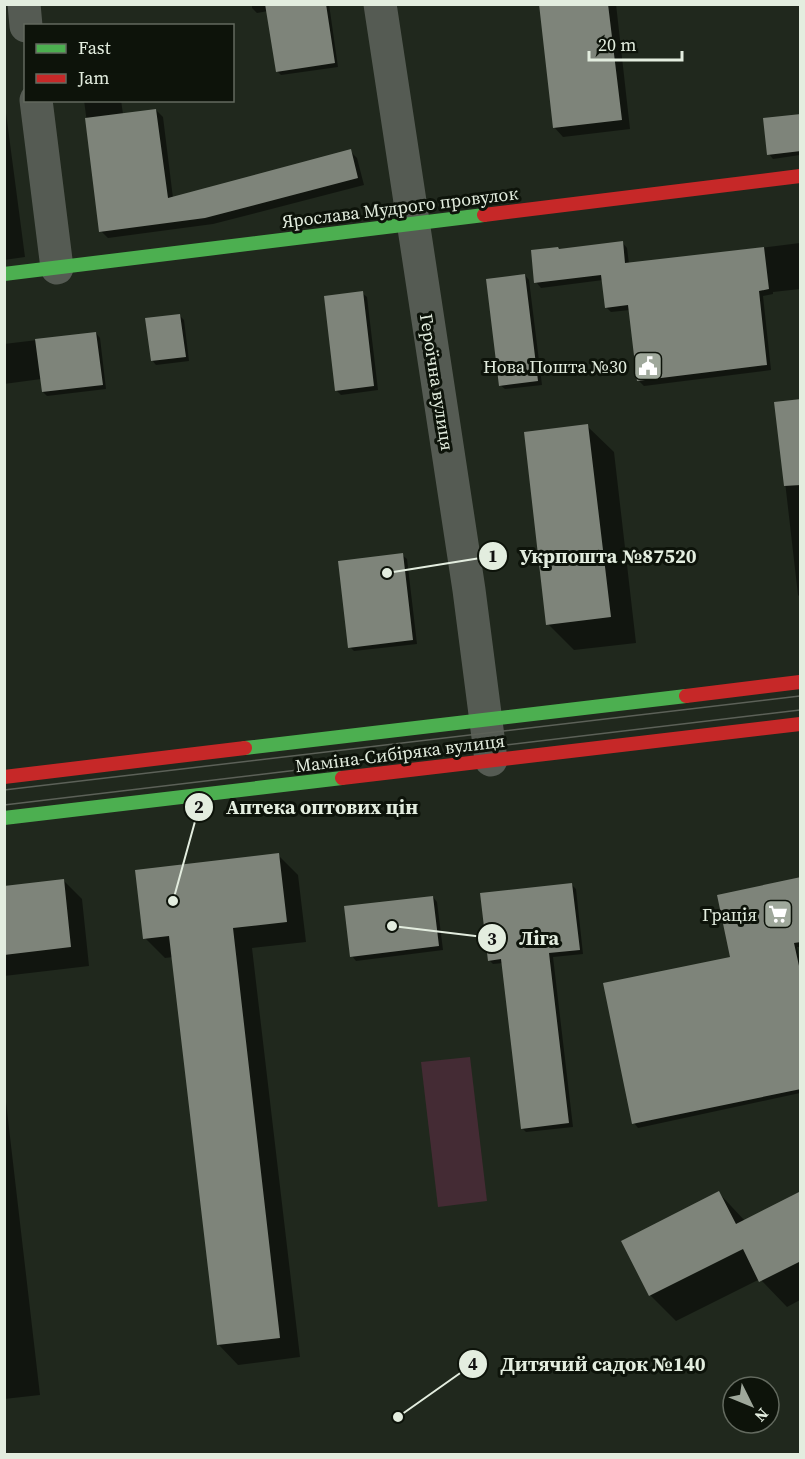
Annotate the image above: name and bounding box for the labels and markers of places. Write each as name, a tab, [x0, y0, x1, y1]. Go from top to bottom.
public building icon: Нова Пошта №30	[632, 350, 664, 382]
place label: Нова Пошта №30	[483, 354, 627, 379]
callout: Укрпошта №87520	[478, 537, 709, 575]
callout: Аптека оптових цін	[184, 788, 430, 826]
supermarket icon: Грація	[762, 898, 794, 930]
place label: Грація	[702, 902, 757, 927]
callout: Ліга	[477, 919, 571, 957]
callout: Дитячий садок №140	[458, 1345, 718, 1383]

